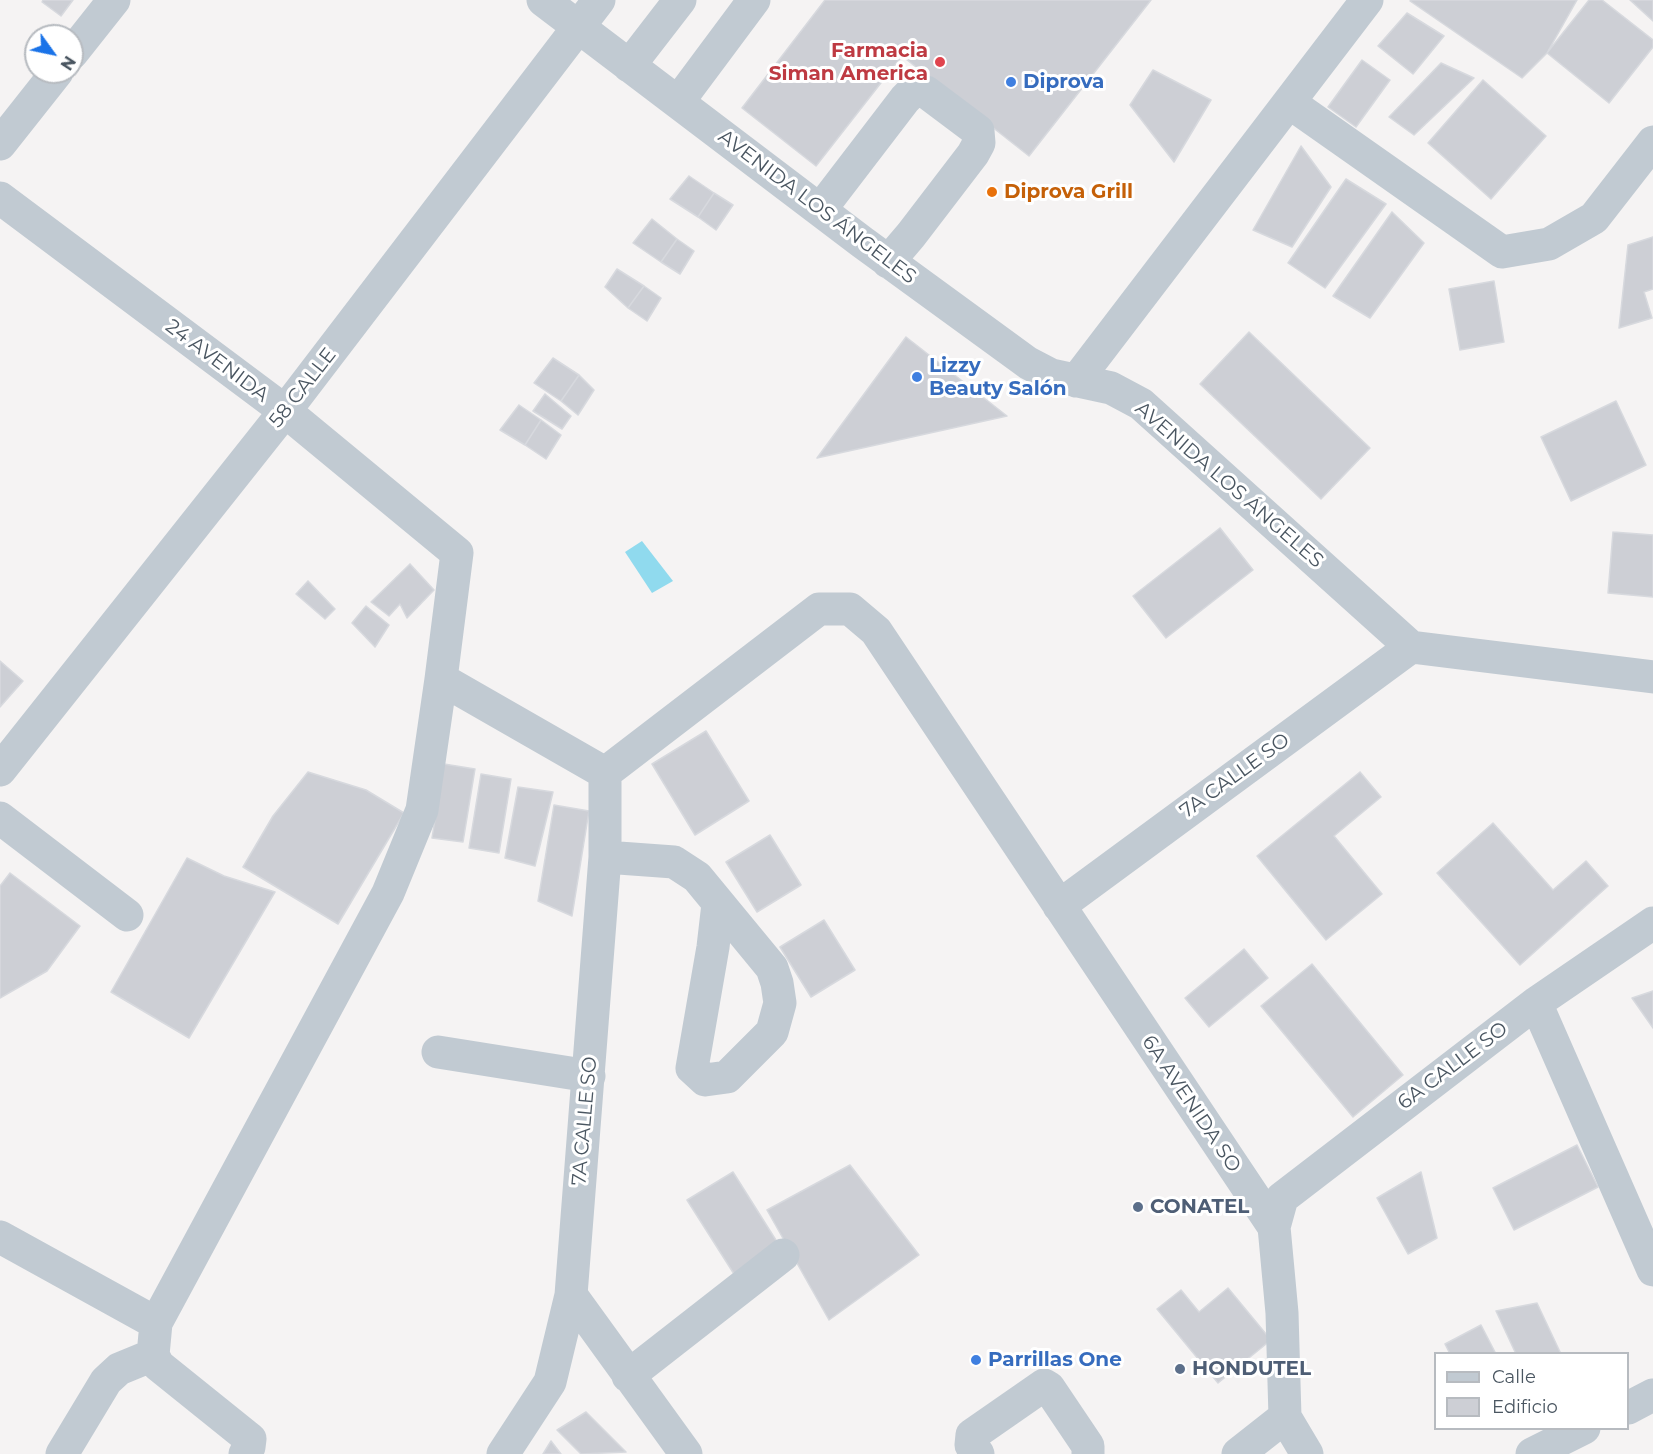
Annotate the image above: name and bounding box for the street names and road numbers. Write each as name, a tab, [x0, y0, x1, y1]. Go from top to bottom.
street label: AVENIDA LOS ÁNGELES	[713, 125, 921, 289]
street label: 24 AVENIDA	[161, 314, 273, 408]
street label: 58 CALLE	[264, 343, 342, 433]
street label: AVENIDA LOS ÁNGELES	[1130, 397, 1328, 573]
street label: 7A CALLE SO	[1176, 728, 1294, 824]
street label: 6A CALLE SO	[1393, 1017, 1513, 1115]
street label: 6A AVENIDA SO	[1136, 1031, 1246, 1177]
street label: 7A CALLE SO	[567, 1055, 603, 1187]

